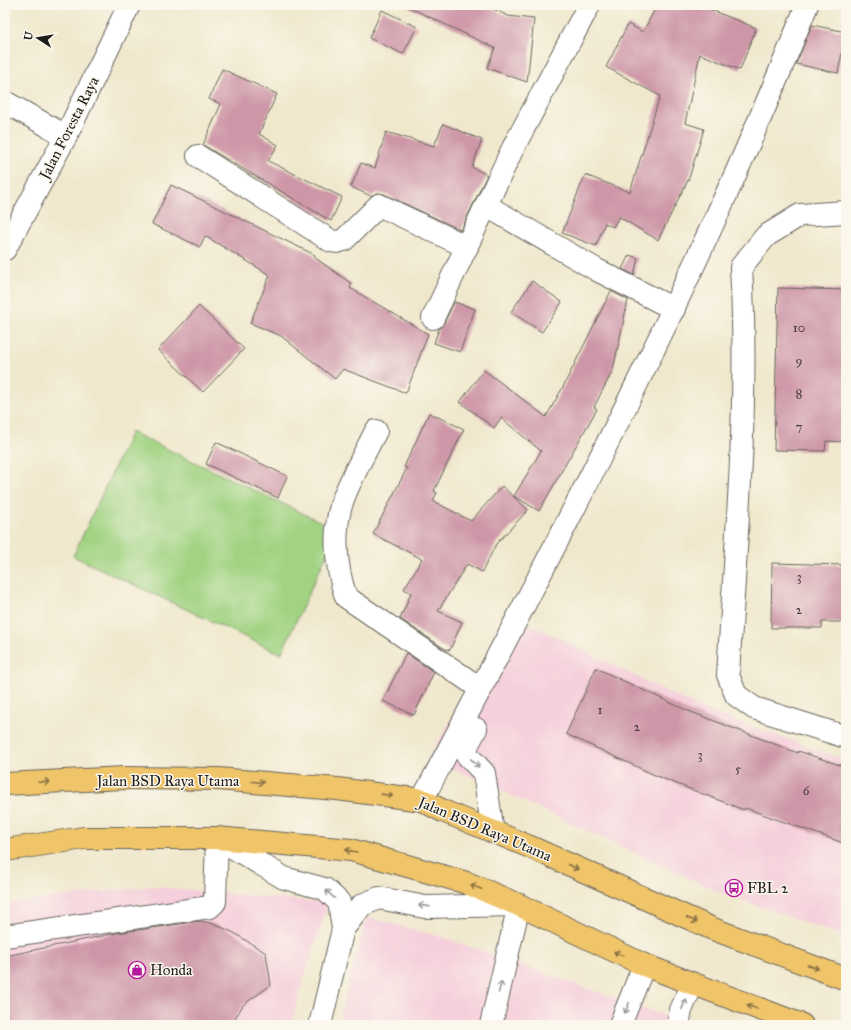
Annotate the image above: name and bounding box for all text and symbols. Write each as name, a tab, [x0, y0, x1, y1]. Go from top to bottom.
north arrow	[18, 18, 58, 58]
text: U	[21, 30, 36, 42]
street label: Jalan Foresta Raya	[34, 73, 104, 185]
house number: 10	[793, 320, 805, 336]
house number: 9	[796, 353, 803, 369]
house number: 8	[796, 386, 803, 402]
house number: 7	[796, 419, 803, 435]
house number: 3	[796, 569, 802, 585]
house number: 2	[796, 602, 803, 618]
house number: 1	[597, 702, 603, 718]
house number: 2	[634, 719, 641, 735]
house number: 3	[697, 747, 703, 763]
one-way arrow	[470, 758, 479, 768]
house number: 5	[735, 761, 741, 777]
street label: Jalan BSD Raya Utama	[95, 772, 240, 791]
one-way arrow	[37, 778, 50, 786]
one-way arrow	[251, 778, 264, 786]
house number: 6	[803, 783, 810, 799]
one-way arrow	[380, 791, 393, 799]
street label: Jalan BSD Raya Utama	[414, 792, 555, 866]
one-way arrow	[345, 846, 358, 854]
one-way arrow	[567, 863, 579, 871]
bus stop icon: FBL 2	[724, 878, 744, 898]
place label: FBL 2	[747, 879, 789, 897]
one-way arrow	[470, 882, 482, 890]
one-way arrow	[325, 889, 335, 899]
one-way arrow	[418, 902, 431, 910]
one-way arrow	[686, 917, 698, 924]
one-way arrow	[613, 950, 625, 957]
shop icon: Honda	[127, 960, 147, 980]
place label: Honda	[150, 961, 193, 979]
one-way arrow	[807, 963, 819, 971]
one-way arrow	[497, 981, 504, 994]
one-way arrow	[680, 999, 688, 1011]
one-way arrow	[623, 1002, 630, 1014]
one-way arrow	[747, 1002, 759, 1010]

